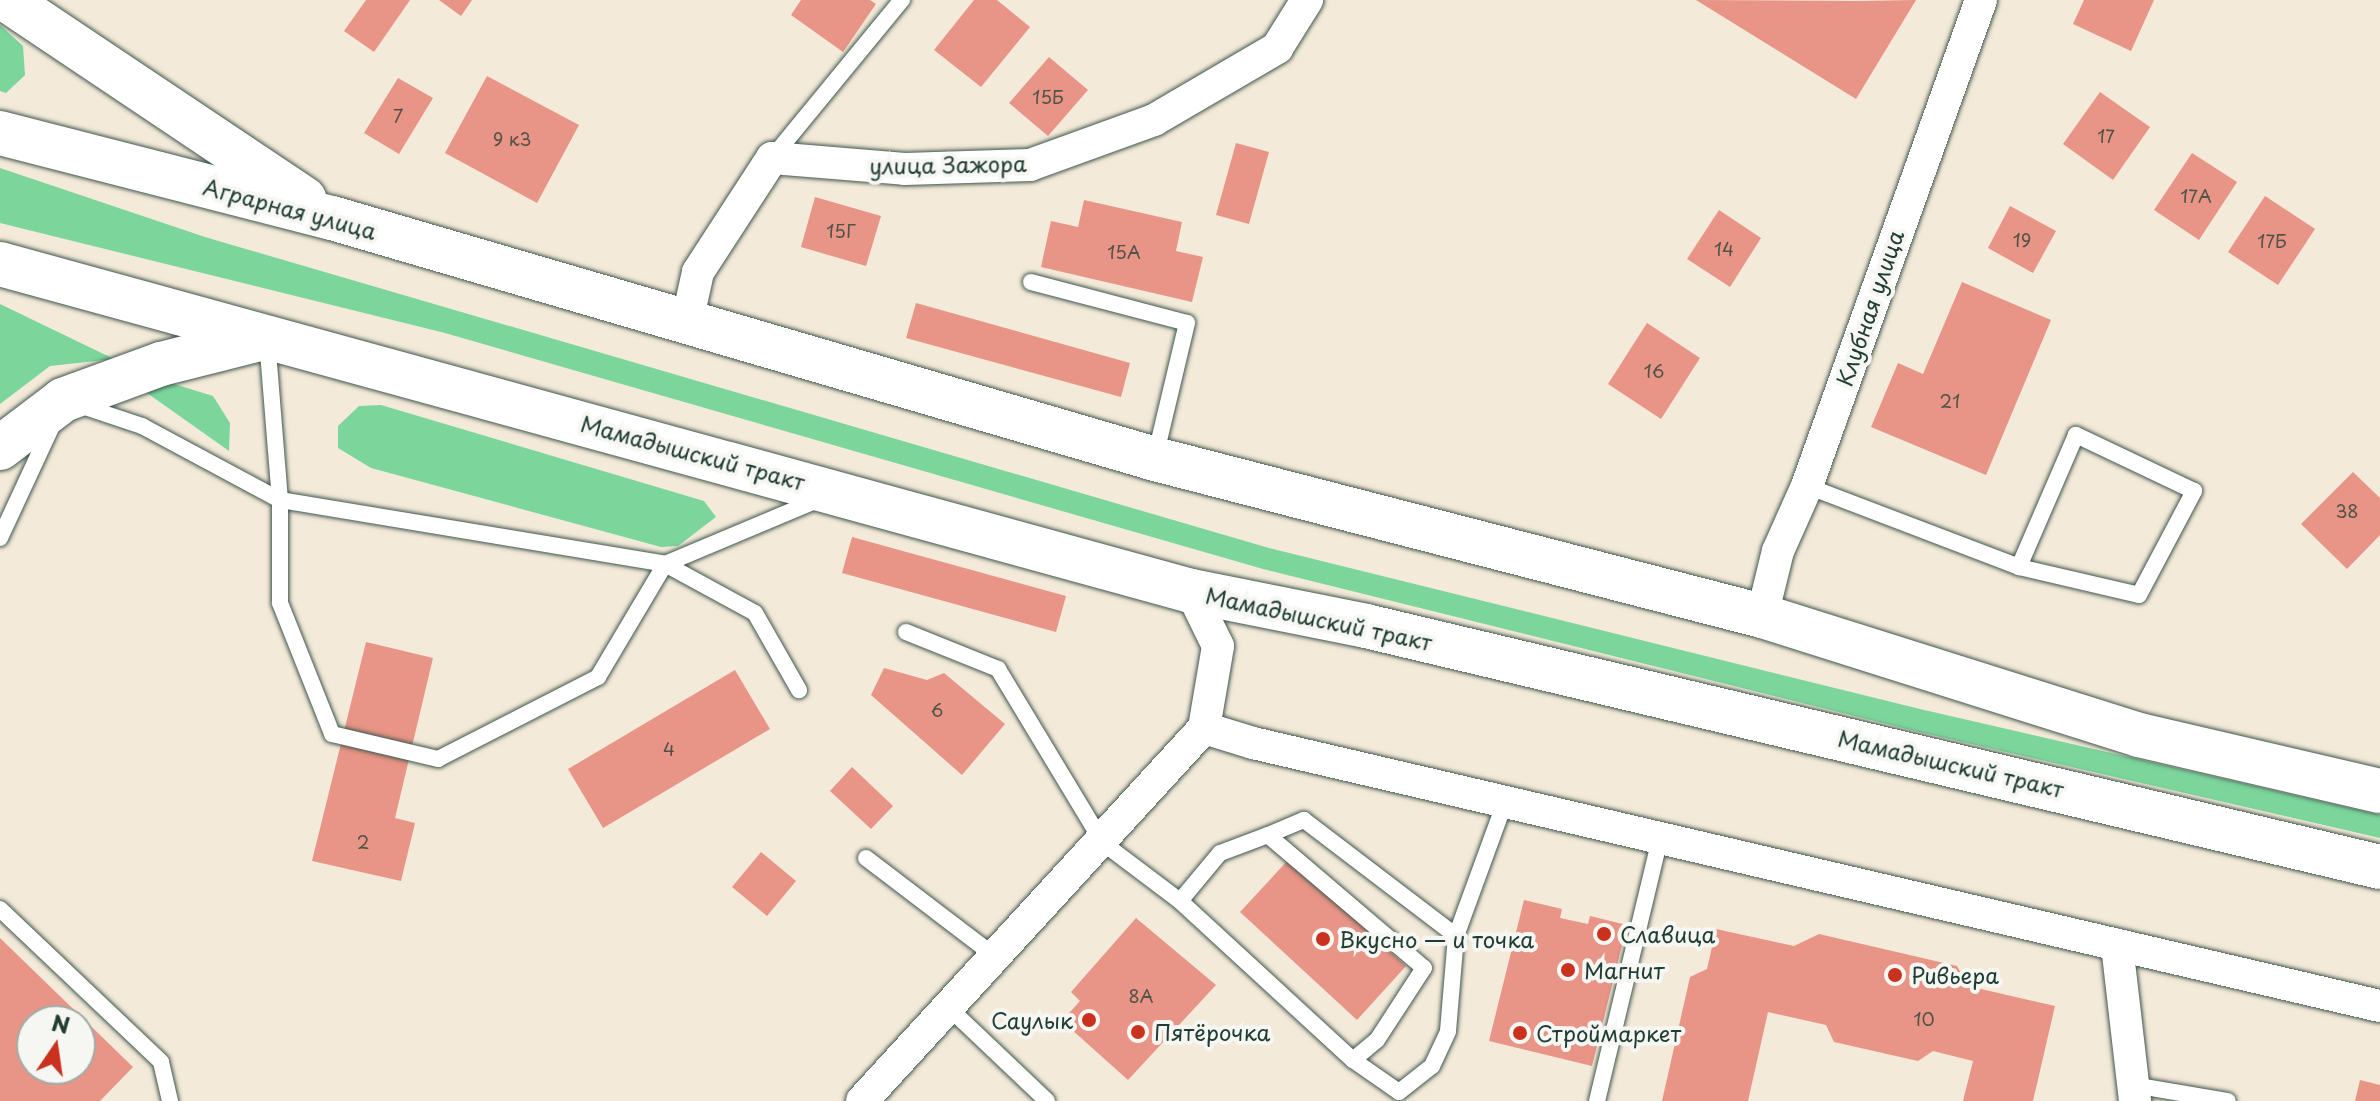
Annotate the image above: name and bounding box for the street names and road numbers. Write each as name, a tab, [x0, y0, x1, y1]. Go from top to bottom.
street label: улица Зажора	[870, 149, 1026, 179]
street label: Аграрная улица	[200, 172, 380, 244]
street label: Клубная улица	[1830, 226, 1908, 390]
street label: Мамадышский тракт	[578, 409, 808, 495]
street label: Мамадышский тракт	[1203, 581, 1435, 655]
street label: Мамадышский тракт	[1836, 724, 2066, 802]

